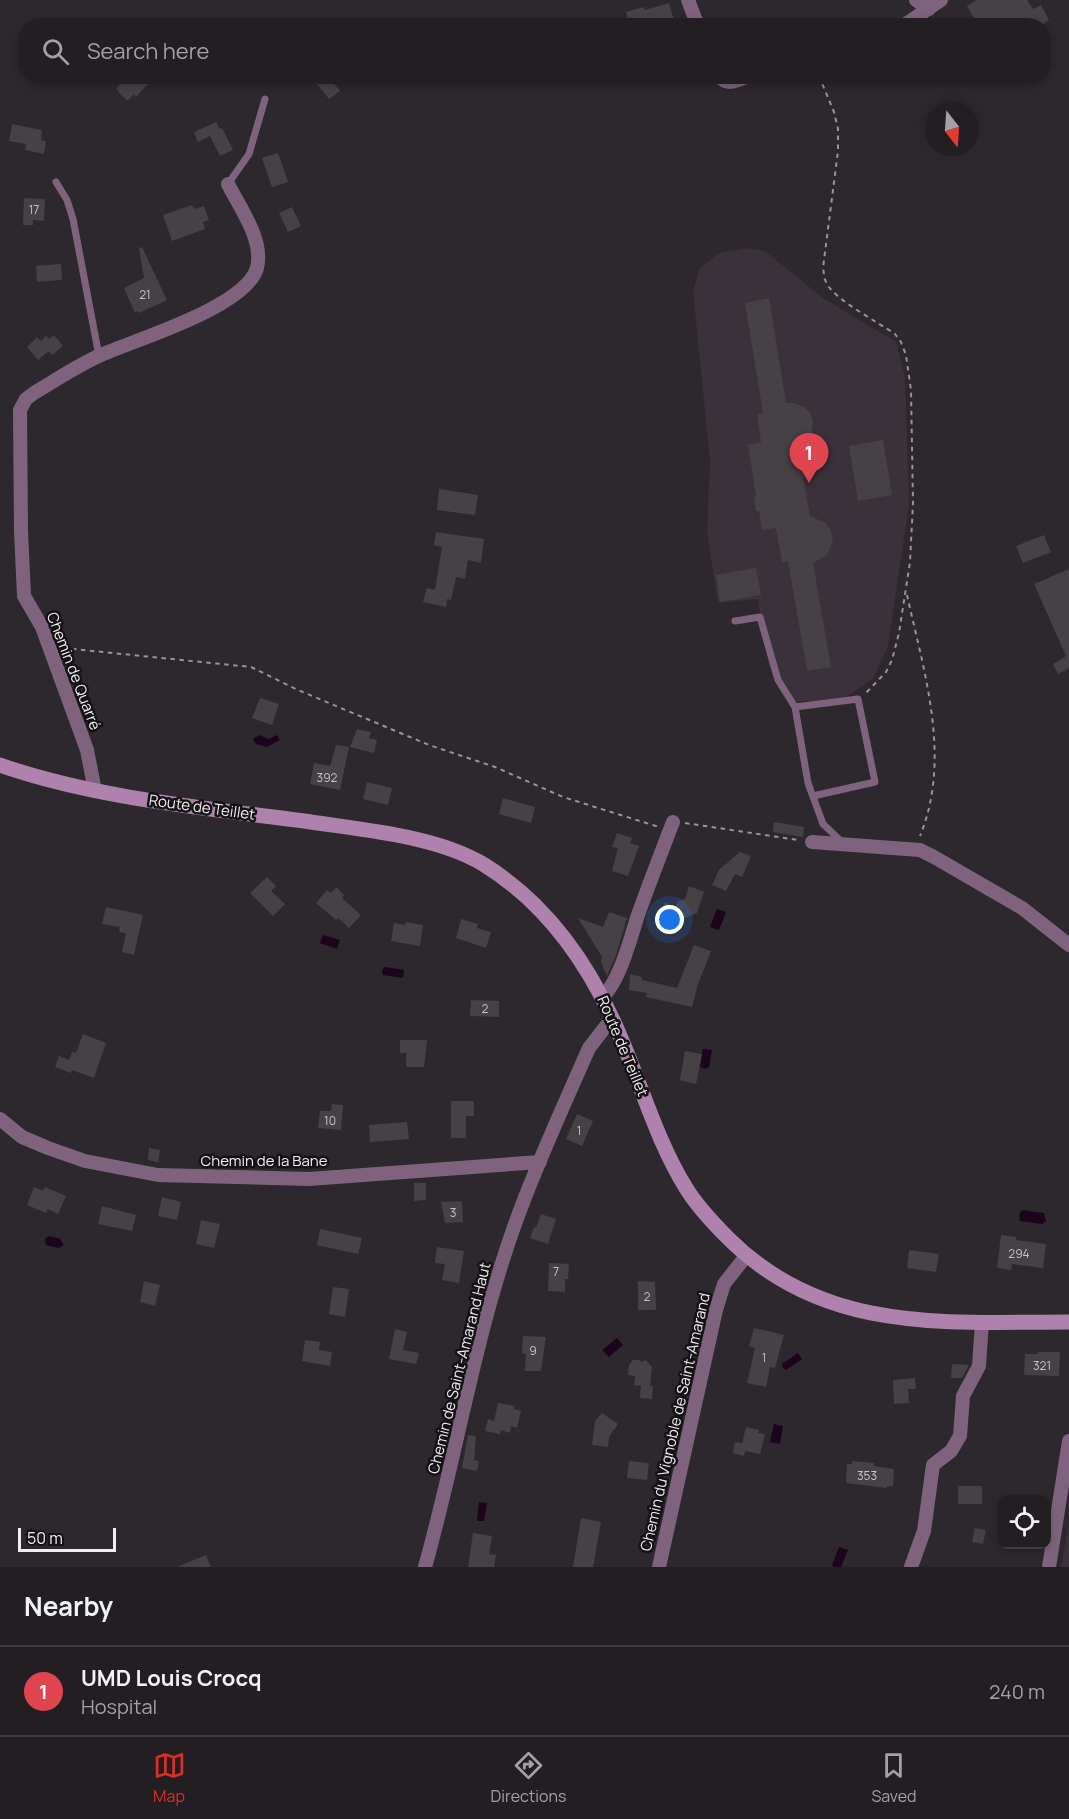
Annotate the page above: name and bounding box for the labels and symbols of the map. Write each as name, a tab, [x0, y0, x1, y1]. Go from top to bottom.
north arrow	[925, 102, 979, 156]
house number: 17	[29, 201, 39, 218]
house number: 21	[139, 286, 151, 303]
pin: 1	[790, 434, 828, 483]
street label: Chemin de Quarré	[42, 609, 106, 733]
house number: 392	[317, 769, 338, 786]
street label: Route de Teillet	[147, 789, 257, 825]
your location	[655, 905, 684, 934]
street label: Route de Teillet	[592, 993, 654, 1099]
house number: 2	[482, 1000, 489, 1017]
house number: 10	[324, 1112, 336, 1129]
house number: 1	[577, 1122, 581, 1139]
street label: Chemin de la Bane	[201, 1150, 328, 1171]
house number: 3	[450, 1204, 456, 1221]
house number: 294	[1008, 1245, 1030, 1262]
street label: Chemin de Saint-Amarand Haut	[423, 1260, 495, 1476]
house number: 7	[553, 1263, 559, 1280]
house number: 2	[644, 1288, 651, 1305]
street label: Chemin du Vignoble de Saint-Amarand	[635, 1291, 715, 1553]
house number: 9	[529, 1342, 537, 1359]
house number: 1	[762, 1349, 766, 1366]
house number: 321	[1033, 1357, 1051, 1374]
house number: 353	[857, 1467, 877, 1484]
scale bar	[18, 1525, 116, 1552]

